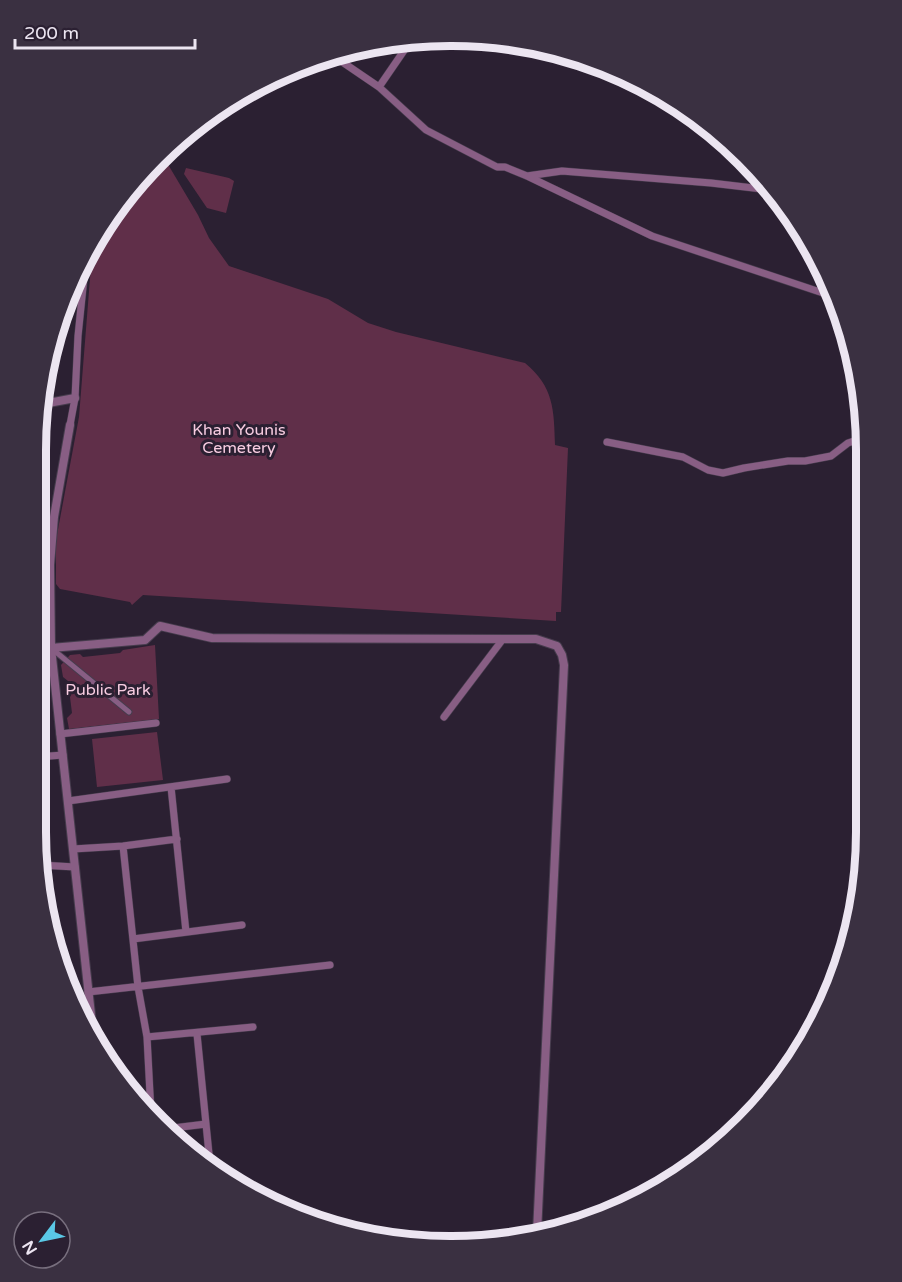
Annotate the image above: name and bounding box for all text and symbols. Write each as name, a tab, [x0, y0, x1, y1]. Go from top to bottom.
scale bar	[15, 12, 195, 50]
text: 200 m	[24, 22, 79, 44]
park label: Khan Younis Cemetery	[192, 420, 286, 458]
park label: Public Park	[65, 680, 151, 700]
north arrow	[12, 1210, 72, 1270]
text: N	[18, 1237, 42, 1258]

